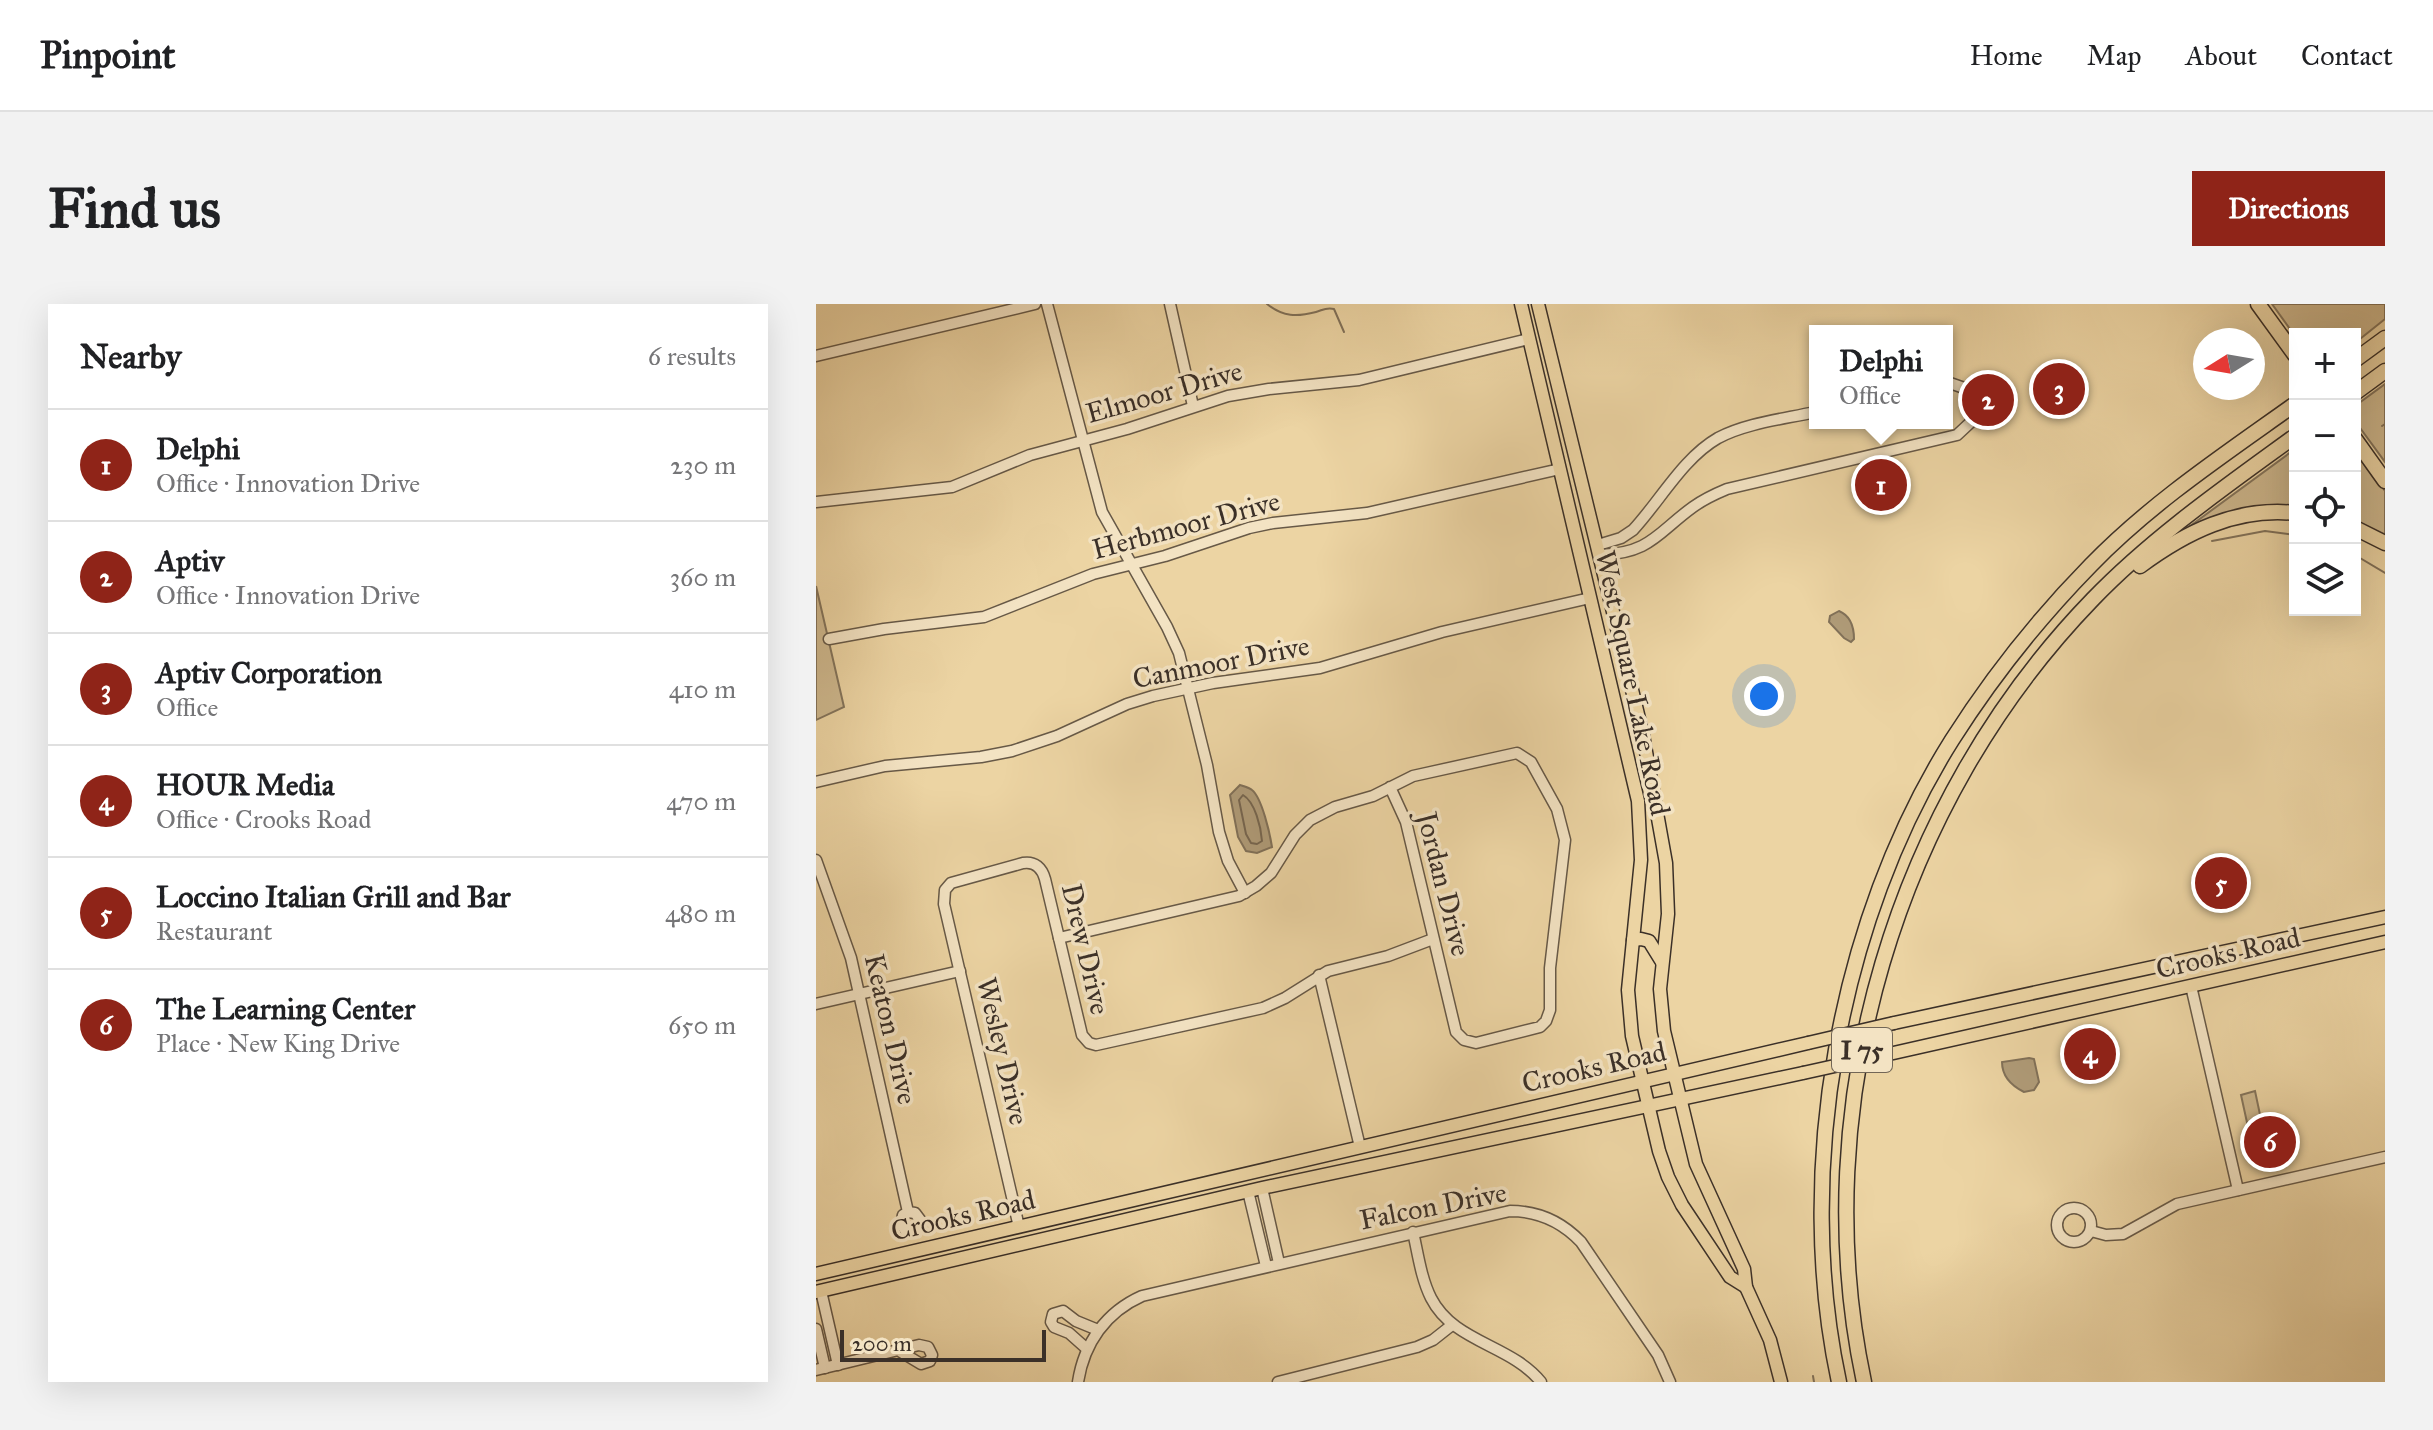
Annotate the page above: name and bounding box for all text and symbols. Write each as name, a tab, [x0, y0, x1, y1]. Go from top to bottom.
text: Pinpoint	[40, 32, 176, 78]
text: Home	[1970, 38, 2043, 73]
text: Map	[2087, 38, 2141, 73]
text: About	[2185, 38, 2257, 73]
text: Contact	[2301, 38, 2393, 73]
button: Directions	[2192, 171, 2385, 246]
text: Find us	[48, 174, 221, 242]
popup	[1809, 325, 1953, 429]
north arrow	[2193, 328, 2265, 400]
map controls	[2289, 328, 2361, 616]
button: +	[2289, 328, 2361, 400]
text: Nearby	[80, 336, 182, 377]
text: 6 results	[648, 340, 736, 372]
text: Delphi	[1839, 343, 1923, 379]
street label: Elmoor Drive	[1082, 353, 1246, 431]
pin: 3	[2033, 359, 2085, 419]
pin: 2	[1962, 370, 2014, 430]
text: Office	[1839, 379, 1901, 411]
button: −	[2289, 400, 2361, 472]
text: Delphi	[156, 431, 240, 467]
text: 1	[101, 449, 111, 481]
text: 230 m	[670, 449, 736, 481]
pin: 1	[1855, 455, 1907, 515]
text: Office · Innovation Drive	[156, 467, 420, 499]
button: locate	[2289, 472, 2361, 544]
street label: Herbmoor Drive	[1088, 483, 1284, 567]
text: Aptiv	[156, 543, 224, 579]
button: layers	[2289, 544, 2361, 616]
street label: West Square Lake Road	[1588, 547, 1678, 819]
text: 2	[100, 561, 112, 593]
text: 360 m	[670, 561, 736, 593]
text: Office · Innovation Drive	[156, 579, 420, 611]
street label: Canmoor Drive	[1130, 628, 1312, 696]
text: Aptiv Corporation	[156, 655, 382, 691]
text: 3	[101, 673, 111, 705]
text: 410 m	[669, 673, 736, 705]
your location	[1744, 676, 1784, 716]
text: Office	[156, 691, 218, 723]
text: HOUR Media	[156, 767, 335, 803]
text: 4	[99, 785, 113, 817]
text: 470 m	[666, 785, 736, 817]
text: Office · Crooks Road	[156, 803, 371, 835]
street label: Jordan Drive	[1408, 805, 1479, 960]
pin: 5	[2195, 853, 2247, 913]
text: Loccino Italian Grill and Bar	[156, 879, 511, 915]
street label: Drew Drive	[1054, 880, 1118, 1018]
text: 5	[100, 897, 112, 929]
text: 480 m	[665, 897, 736, 929]
text: Restaurant	[156, 915, 272, 947]
street label: Crooks Road	[2153, 919, 2303, 987]
street label: Keaton Drive	[857, 950, 925, 1108]
street label: Wesley Drive	[969, 974, 1037, 1128]
text: The Learning Center	[156, 991, 415, 1027]
text: 6	[99, 1009, 113, 1041]
text: 650 m	[668, 1009, 736, 1041]
pin: 4	[2064, 1024, 2116, 1084]
text: Place · New King Drive	[156, 1027, 400, 1059]
road number: I 75	[1832, 1028, 1892, 1072]
street label: Crooks Road	[1519, 1033, 1669, 1101]
pin: 6	[2244, 1112, 2296, 1172]
street label: Falcon Drive	[1357, 1175, 1509, 1237]
street label: Crooks Road	[888, 1181, 1038, 1249]
scale bar	[840, 1326, 1046, 1362]
text: 200 m	[852, 1330, 912, 1357]

